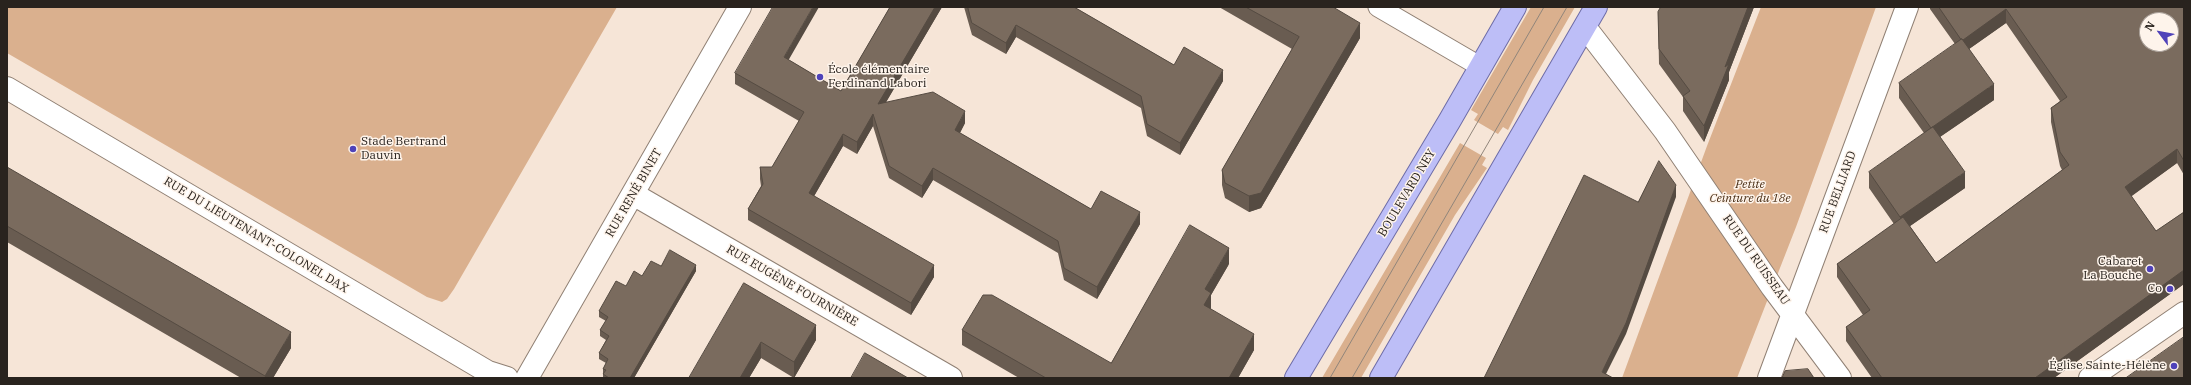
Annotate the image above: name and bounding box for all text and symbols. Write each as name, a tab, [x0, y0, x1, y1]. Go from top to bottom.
north arrow	[2139, 12, 2179, 52]
text: N	[2141, 19, 2158, 34]
place label: École élémentaire Ferdinand Labori	[828, 63, 930, 91]
marker: École élémentaire Ferdinand Labori	[815, 72, 825, 82]
place label: Stade Bertrand Dauvin	[361, 135, 446, 163]
marker: Stade Bertrand Dauvin	[348, 144, 358, 154]
street label: RUE RENÉ BINET	[603, 146, 665, 240]
street label: BOULEVARD NEY	[1375, 147, 1439, 239]
street label: RUE BELLIARD	[1817, 149, 1859, 235]
street label: RUE DU LIEUTENANT-COLONEL DAX	[161, 174, 351, 296]
park label: Petite Ceinture du 18e	[1709, 178, 1791, 206]
street label: RUE DU RUISSEAU	[1720, 212, 1792, 308]
street label: RUE EUGÈNE FOURNIÈRE	[724, 242, 860, 330]
place label: Cabaret La Bouche	[2083, 255, 2142, 283]
marker: Cabaret La Bouche	[2145, 264, 2155, 274]
place label: Co	[2148, 282, 2162, 296]
marker: Co	[2165, 284, 2175, 294]
place label: Église Sainte-Hélène	[2049, 359, 2166, 373]
marker: Église Sainte-Hélène	[2169, 361, 2179, 371]

